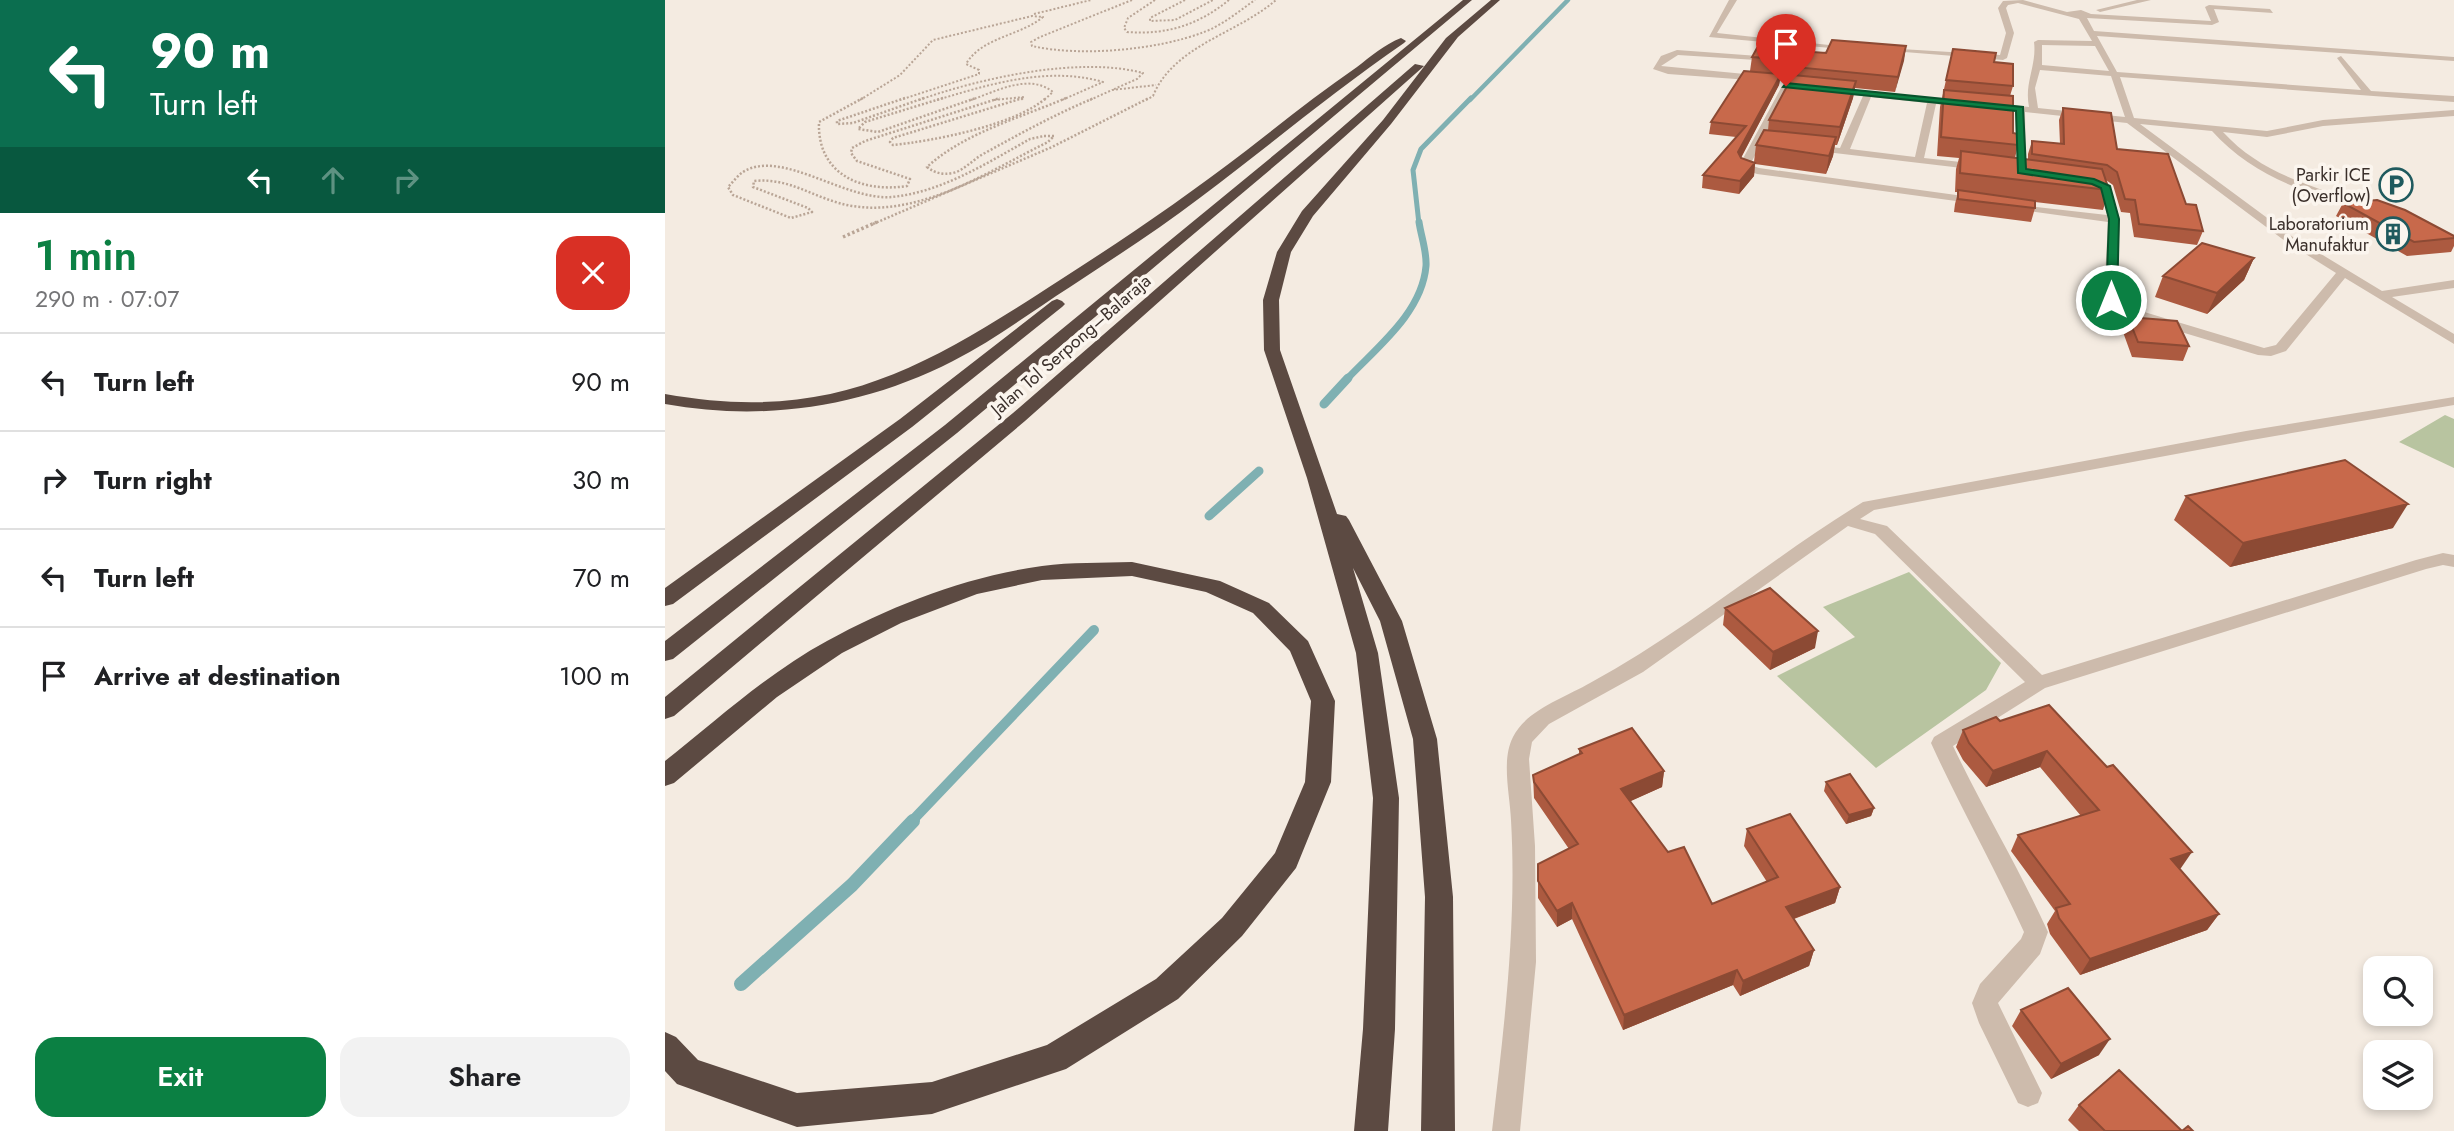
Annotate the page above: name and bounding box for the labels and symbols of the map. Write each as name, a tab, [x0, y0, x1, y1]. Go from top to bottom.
pin	[1756, 14, 1816, 86]
place label: Parkir ICE (Overflow)	[2291, 162, 2371, 209]
parking icon: Parkir ICE (Overflow)	[2377, 166, 2415, 204]
place label: Laboratorium Manufaktur	[2269, 211, 2370, 258]
building icon: Laboratorium Manufaktur	[2374, 215, 2412, 253]
position arrow	[2074, 263, 2148, 337]
street label: Jalan Tol Serpong–Balaraja	[984, 268, 1157, 423]

